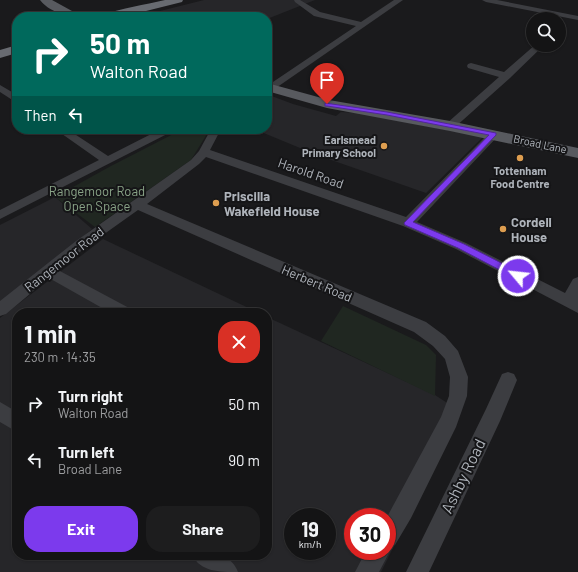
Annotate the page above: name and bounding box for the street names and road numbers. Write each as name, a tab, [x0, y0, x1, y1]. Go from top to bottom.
street label: Broad Lane	[512, 132, 568, 156]
street label: Harold Road	[276, 154, 346, 192]
street label: Rangemoor Road	[21, 223, 107, 295]
street label: Herbert Road	[279, 261, 355, 305]
street label: Ashby Road	[436, 435, 489, 516]

